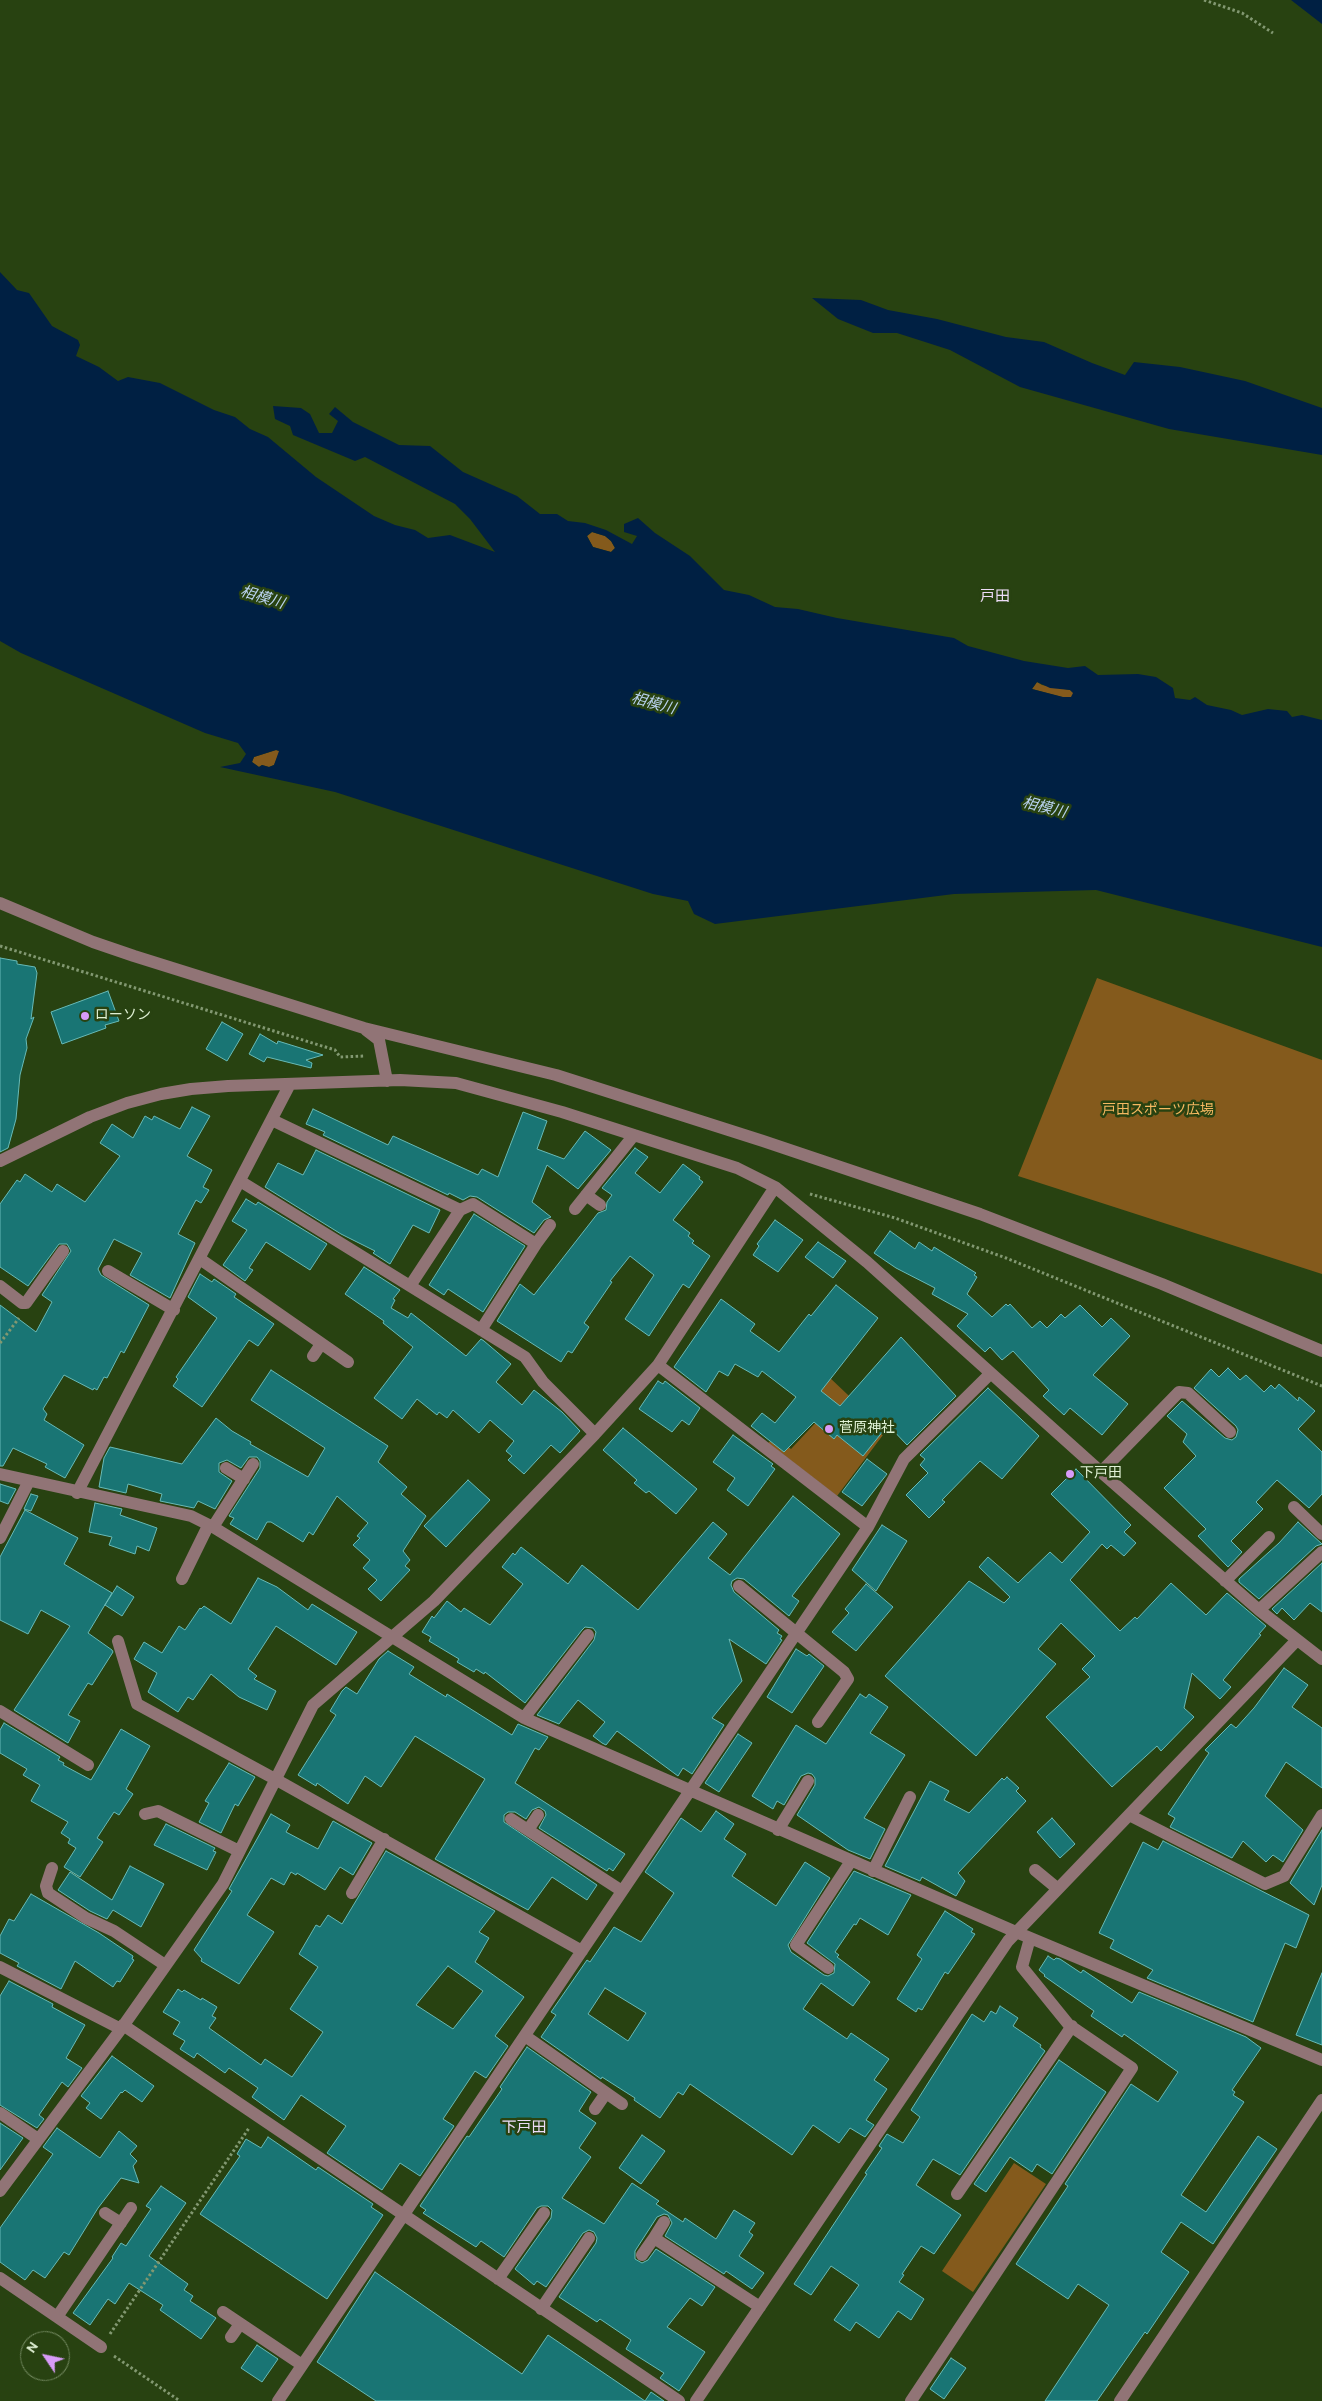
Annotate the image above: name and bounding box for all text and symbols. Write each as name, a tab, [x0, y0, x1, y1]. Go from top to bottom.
water label: 相模川	[238, 584, 286, 614]
district label: 戸田	[980, 589, 1010, 607]
water label: 相模川	[629, 690, 677, 720]
water label: 相模川	[1020, 795, 1068, 823]
place label: ローソン	[95, 1008, 151, 1024]
marker: ローソン	[79, 1010, 91, 1022]
park label: 戸田スポーツ広場	[1102, 1103, 1214, 1119]
place label: 菅原神社	[839, 1421, 895, 1437]
marker: 菅原神社	[823, 1423, 835, 1435]
place label: 下戸田	[1080, 1466, 1122, 1482]
marker: 下戸田	[1064, 1468, 1076, 1480]
district label: 下戸田	[502, 2120, 546, 2138]
north arrow	[20, 2331, 70, 2381]
text: N	[23, 2339, 43, 2357]

